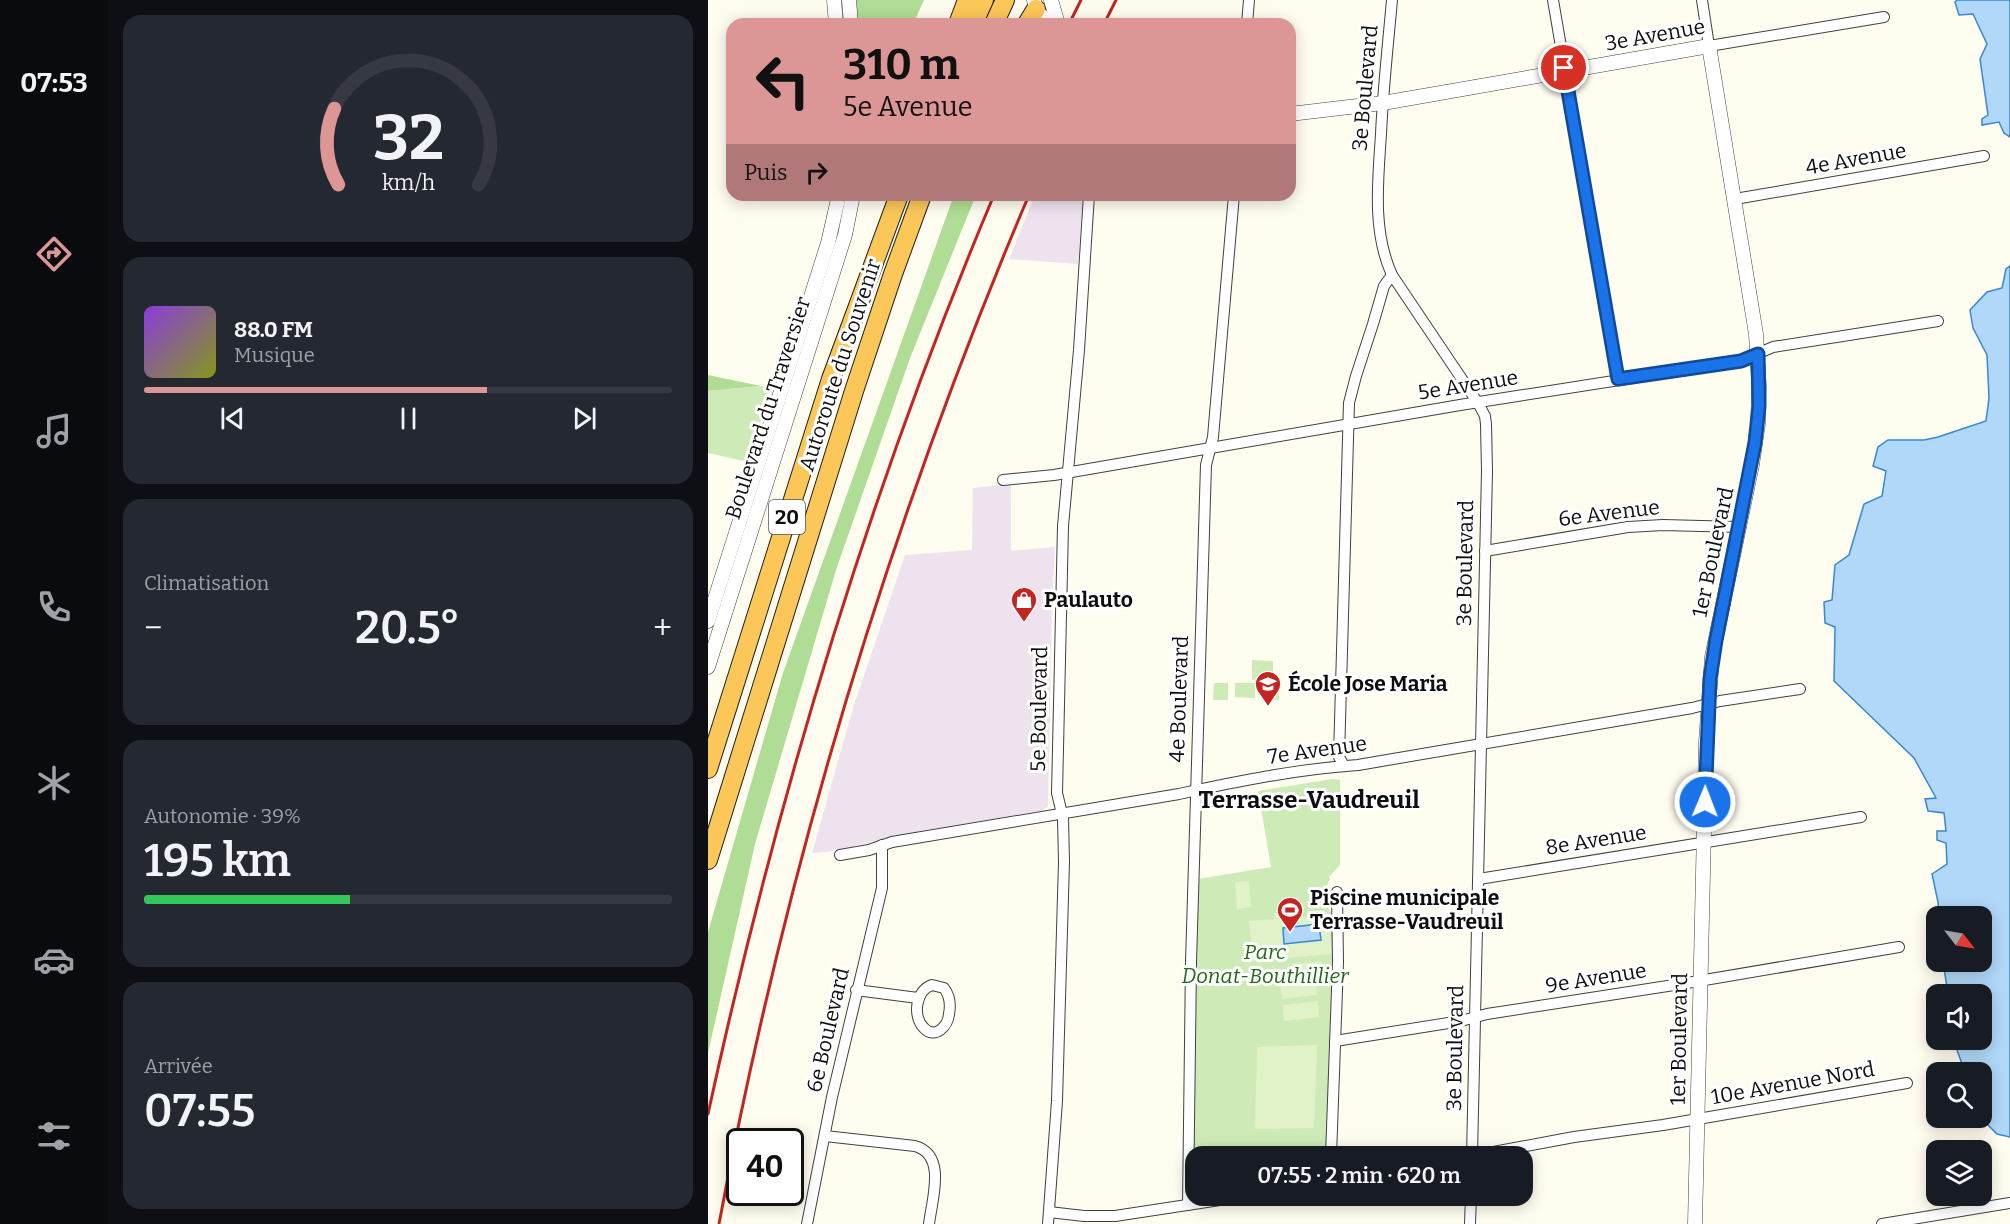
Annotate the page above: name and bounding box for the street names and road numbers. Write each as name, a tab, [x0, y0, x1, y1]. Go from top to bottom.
street label: 3e Avenue	[1603, 13, 1707, 57]
street label: 3e Boulevard	[1347, 24, 1383, 152]
street label: 4e Avenue	[1804, 137, 1908, 181]
street label: Autoroute du Souvenir	[793, 256, 887, 474]
street label: Boulevard du Traversier	[720, 293, 816, 523]
street label: 5e Avenue	[1416, 364, 1520, 406]
street label: 1er Boulevard	[1687, 485, 1739, 619]
street label: 6e Avenue	[1557, 494, 1661, 532]
road number: 20	[769, 500, 805, 534]
street label: 3e Boulevard	[1451, 500, 1479, 626]
street label: 4e Boulevard	[1164, 635, 1194, 763]
street label: 5e Boulevard	[1025, 646, 1053, 772]
street label: 7e Avenue	[1266, 730, 1368, 770]
street label: 8e Avenue	[1544, 819, 1648, 861]
street label: 9e Avenue	[1544, 957, 1648, 999]
street label: 6e Boulevard	[801, 965, 855, 1095]
street label: 1er Boulevard	[1665, 973, 1693, 1105]
street label: 3e Boulevard	[1441, 985, 1469, 1111]
street label: 10e Avenue Nord	[1709, 1056, 1877, 1110]

